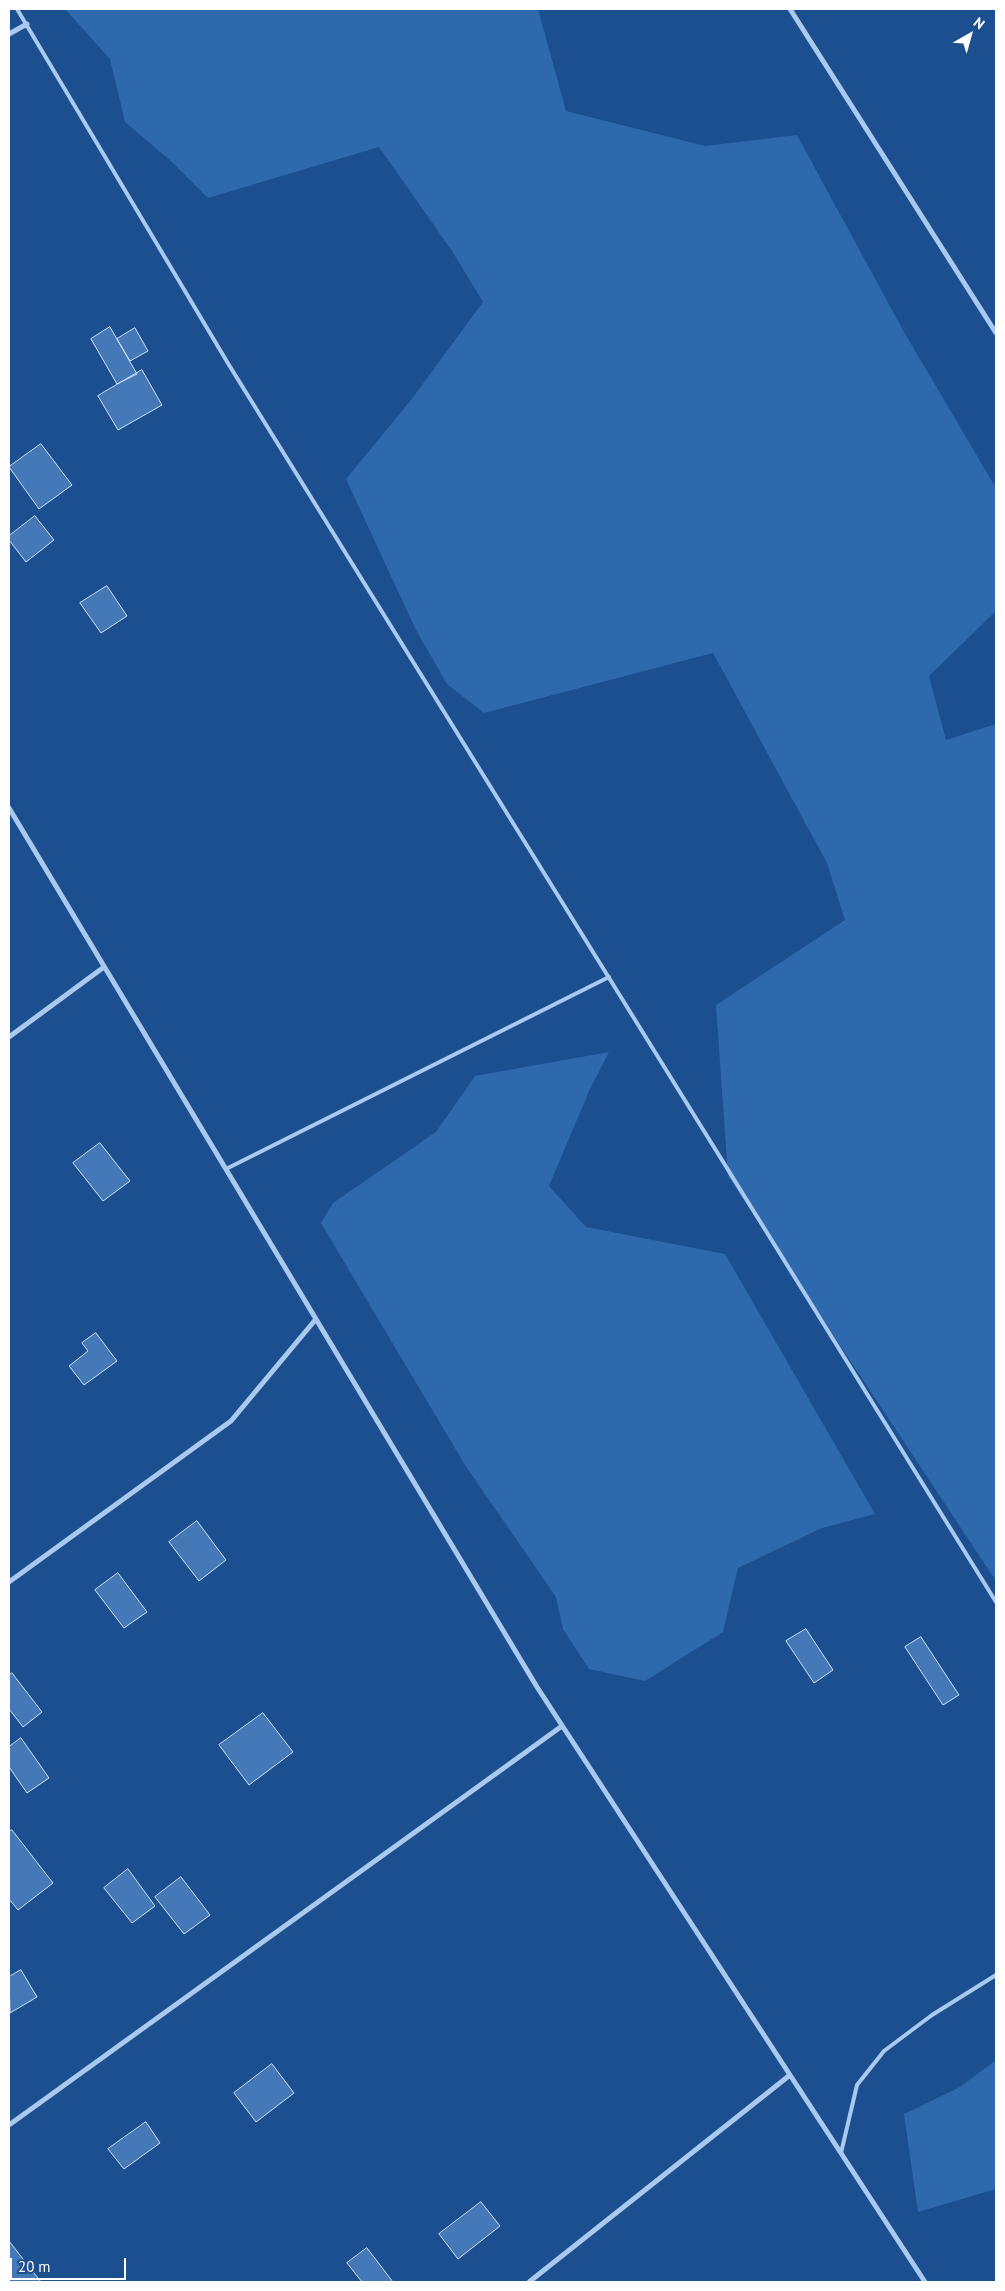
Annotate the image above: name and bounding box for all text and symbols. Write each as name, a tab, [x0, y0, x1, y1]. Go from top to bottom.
north arrow	[945, 10, 995, 60]
text: N	[970, 13, 988, 33]
scale bar	[12, 2248, 129, 2280]
text: 20 m	[18, 2257, 51, 2276]

